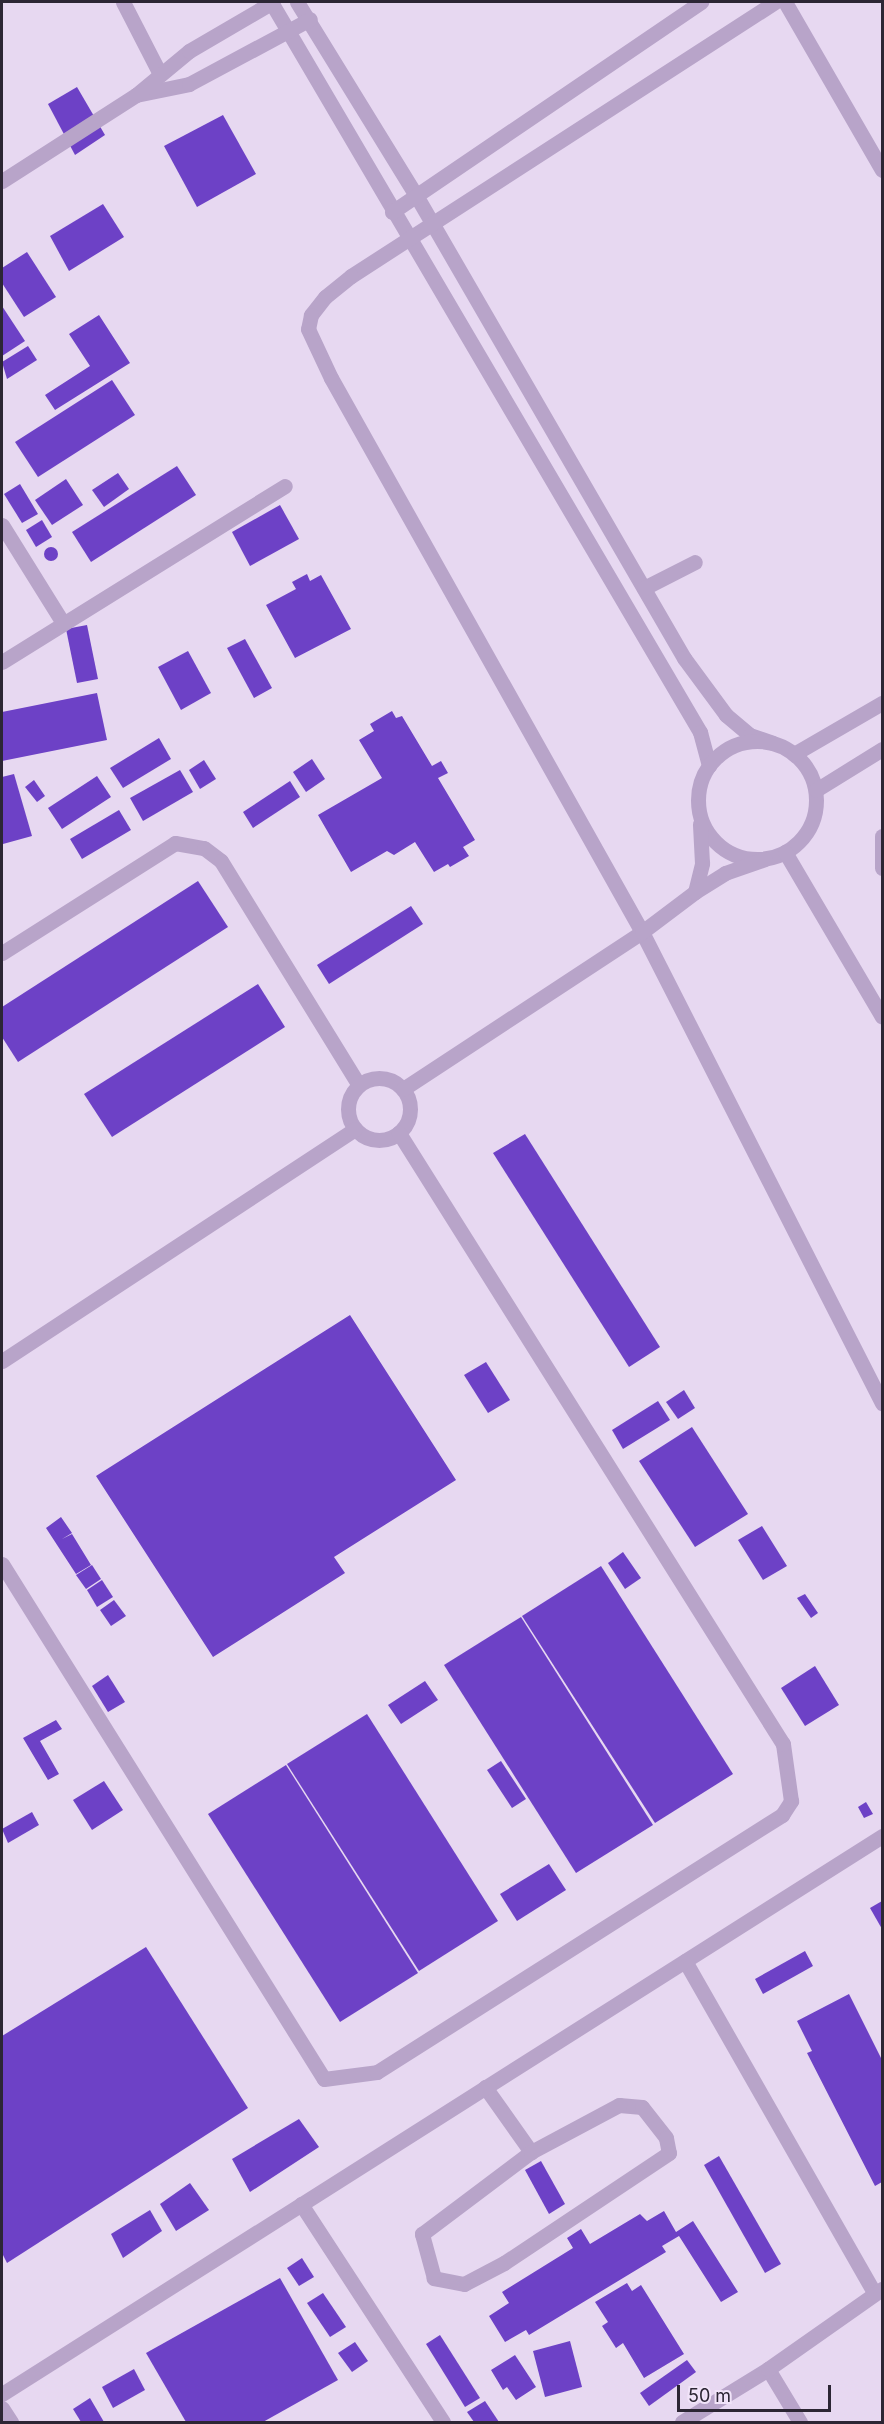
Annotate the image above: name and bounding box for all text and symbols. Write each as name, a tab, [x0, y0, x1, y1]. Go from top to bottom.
scale bar	[680, 2373, 834, 2411]
text: 50 m	[688, 2385, 731, 2406]

